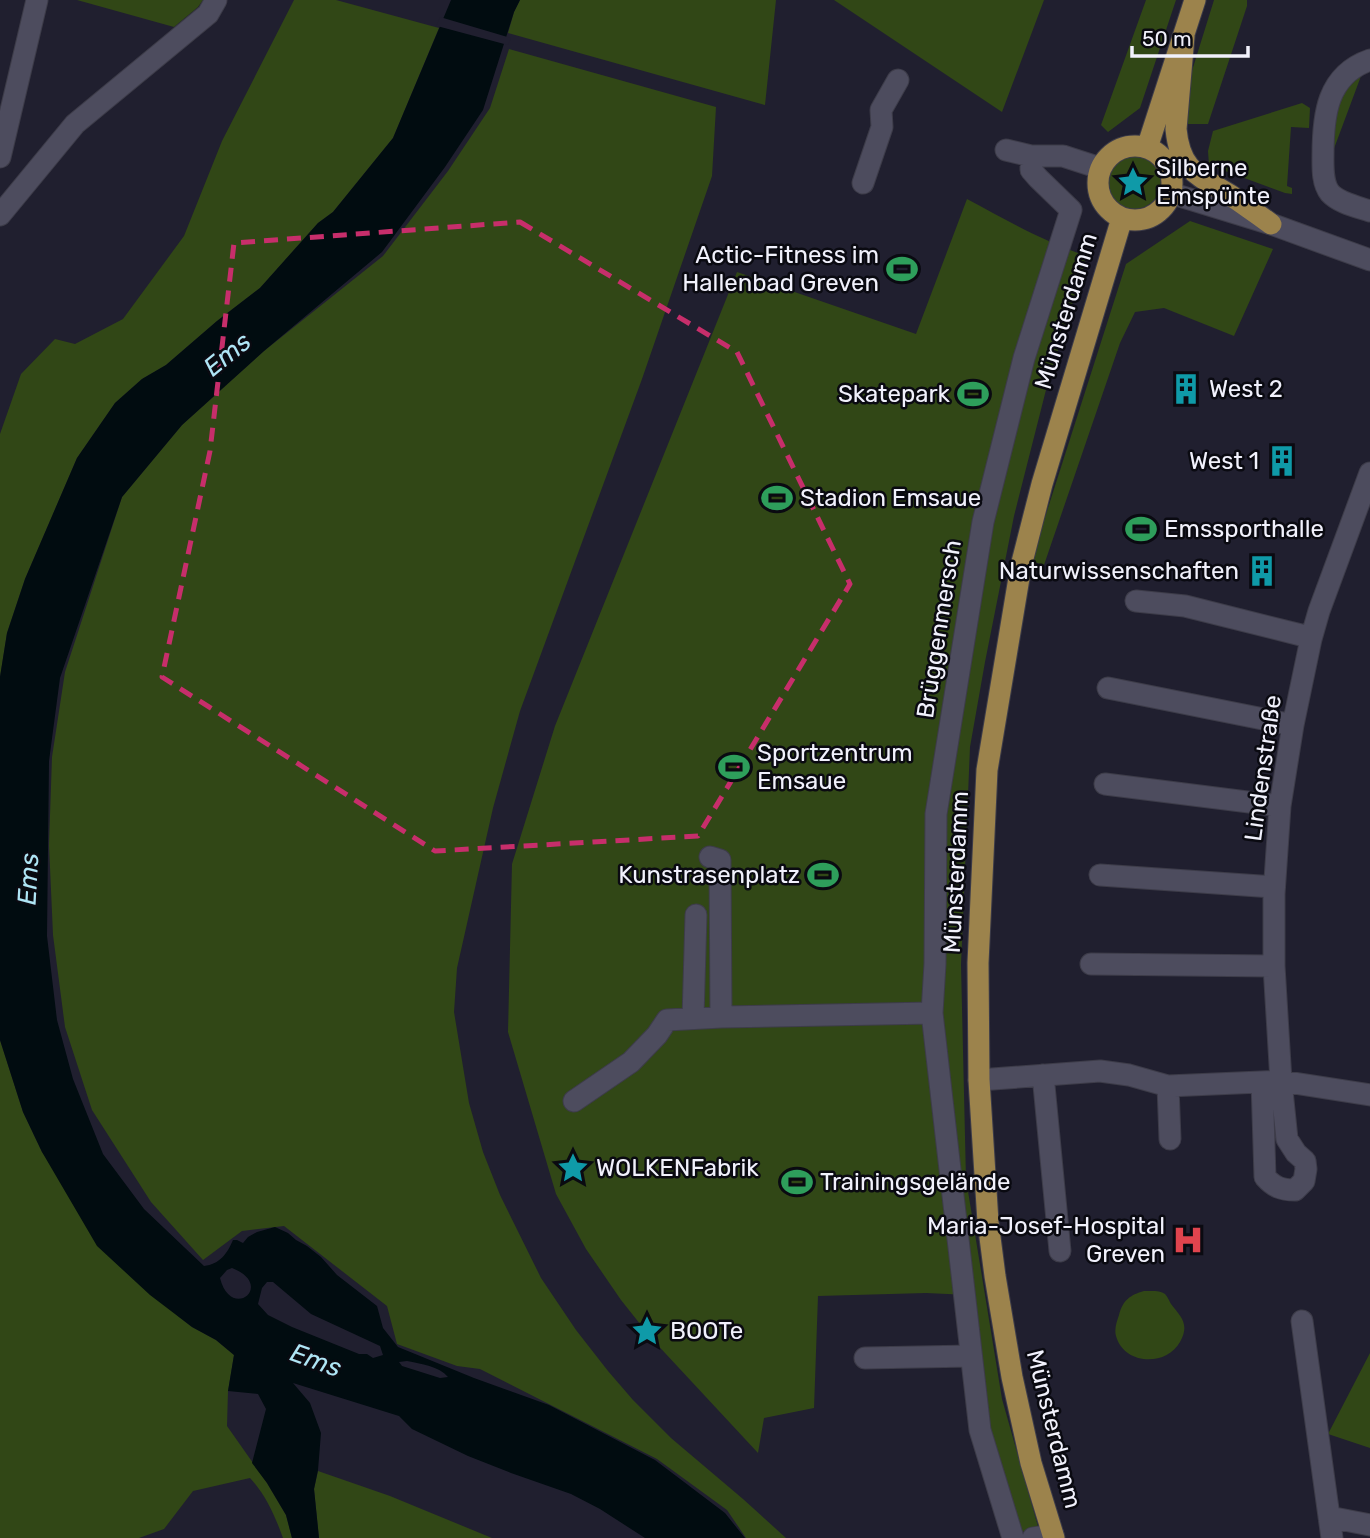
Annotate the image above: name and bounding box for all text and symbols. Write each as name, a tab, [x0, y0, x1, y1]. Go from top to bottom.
scale bar	[1132, 14, 1248, 58]
text: 50 m	[1142, 26, 1192, 51]
place label: Silberne Emspünte	[1156, 154, 1270, 210]
place icon: Silberne Emspünte	[1116, 165, 1150, 199]
street label: Münsterdamm	[1029, 229, 1103, 393]
place label: Actic-Fitness im Hallenbad Greven	[682, 241, 879, 297]
sports icon: Actic-Fitness im Hallenbad Greven	[885, 252, 919, 286]
water label: Ems	[197, 326, 257, 383]
building icon: West 2	[1169, 372, 1203, 406]
place label: West 2	[1209, 375, 1283, 403]
sports icon: Skatepark	[956, 377, 990, 411]
place label: Skatepark	[838, 380, 951, 408]
building icon: West 1	[1265, 444, 1299, 478]
place label: West 1	[1189, 447, 1259, 475]
sports icon: Stadion Emsaue	[760, 481, 794, 515]
place label: Stadion Emsaue	[800, 484, 981, 512]
sports icon: Emssporthalle	[1124, 512, 1158, 546]
place label: Emssporthalle	[1164, 515, 1324, 543]
street label: Brüggenmersch	[911, 538, 967, 720]
building icon: Naturwissenschaften	[1245, 554, 1279, 588]
place label: Naturwissenschaften	[999, 557, 1239, 585]
street label: Lindenstraße	[1239, 693, 1287, 843]
place label: Sportzentrum Emsaue	[757, 739, 913, 795]
sports icon: Sportzentrum Emsaue	[717, 750, 751, 784]
street label: Münsterdamm	[938, 790, 974, 954]
water label: Ems	[12, 852, 45, 906]
sports icon: Kunstrasenplatz	[806, 858, 840, 892]
place label: Kunstrasenplatz	[618, 861, 800, 889]
place icon: WOLKENFabrik	[556, 1151, 590, 1185]
place label: WOLKENFabrik	[596, 1154, 759, 1182]
sports icon: Trainingsgelände	[780, 1165, 814, 1199]
place label: Trainingsgelände	[820, 1168, 1011, 1196]
place label: Maria-Josef-Hospital Greven	[927, 1212, 1165, 1268]
hospital icon: Maria-Josef-Hospital Greven	[1171, 1223, 1205, 1257]
place icon: BOOTe	[630, 1314, 664, 1348]
place label: BOOTe	[670, 1317, 743, 1345]
water label: Ems	[286, 1337, 346, 1384]
street label: Münsterdamm	[1021, 1347, 1087, 1511]

